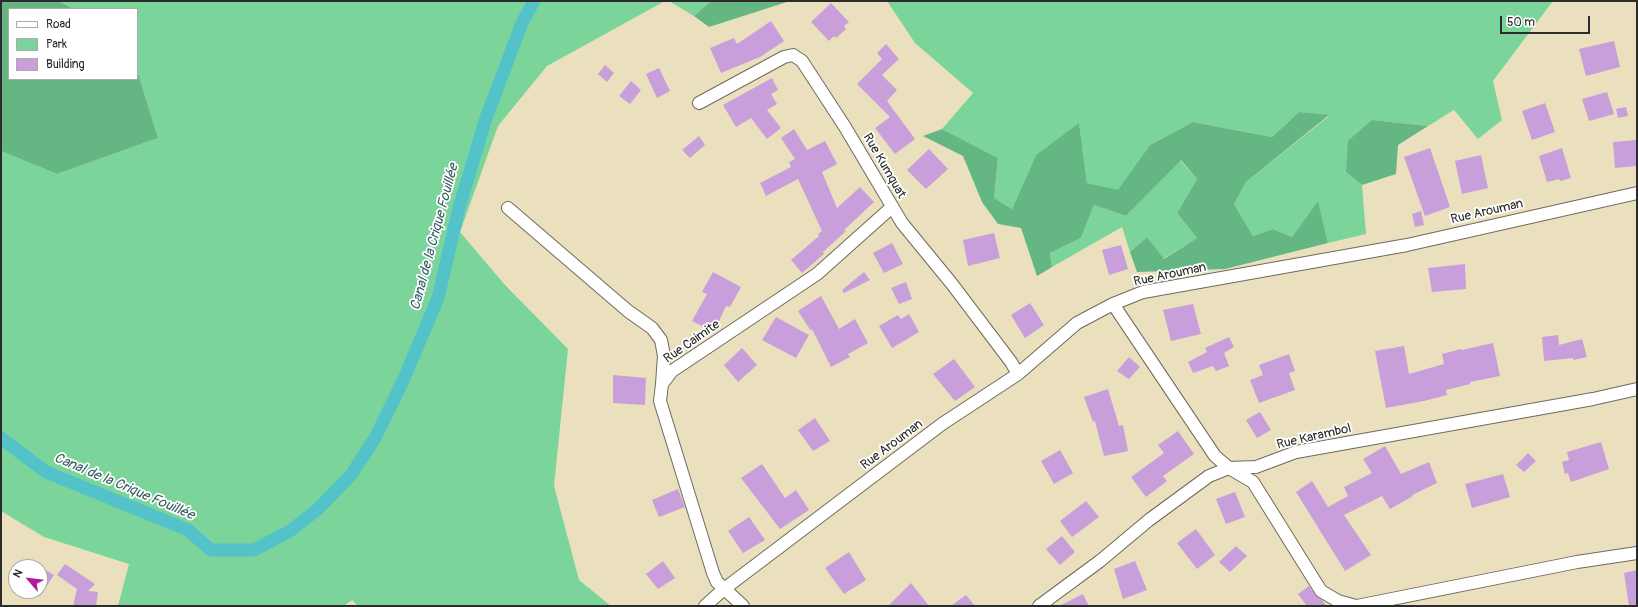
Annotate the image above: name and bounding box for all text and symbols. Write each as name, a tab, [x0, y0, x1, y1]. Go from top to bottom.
legend	[8, 8, 138, 80]
scale bar	[1502, 8, 1592, 34]
text: 50 m	[1507, 15, 1535, 30]
text: Road	[46, 17, 71, 32]
text: Park	[46, 37, 67, 52]
text: Building	[46, 57, 85, 72]
street label: Rue Kumquat	[859, 131, 909, 201]
water label: Canal de la Crique Fouillée	[407, 162, 463, 312]
street label: Rue Arouman	[1449, 196, 1525, 228]
street label: Rue Arouman	[1132, 260, 1208, 290]
street label: Rue Caimite	[661, 317, 723, 367]
street label: Rue Arouman	[858, 417, 926, 473]
street label: Rue Karambol	[1275, 421, 1353, 453]
water label: Canal de la Crique Fouillée	[51, 450, 197, 524]
north arrow	[8, 559, 48, 599]
text: N	[10, 567, 25, 580]

